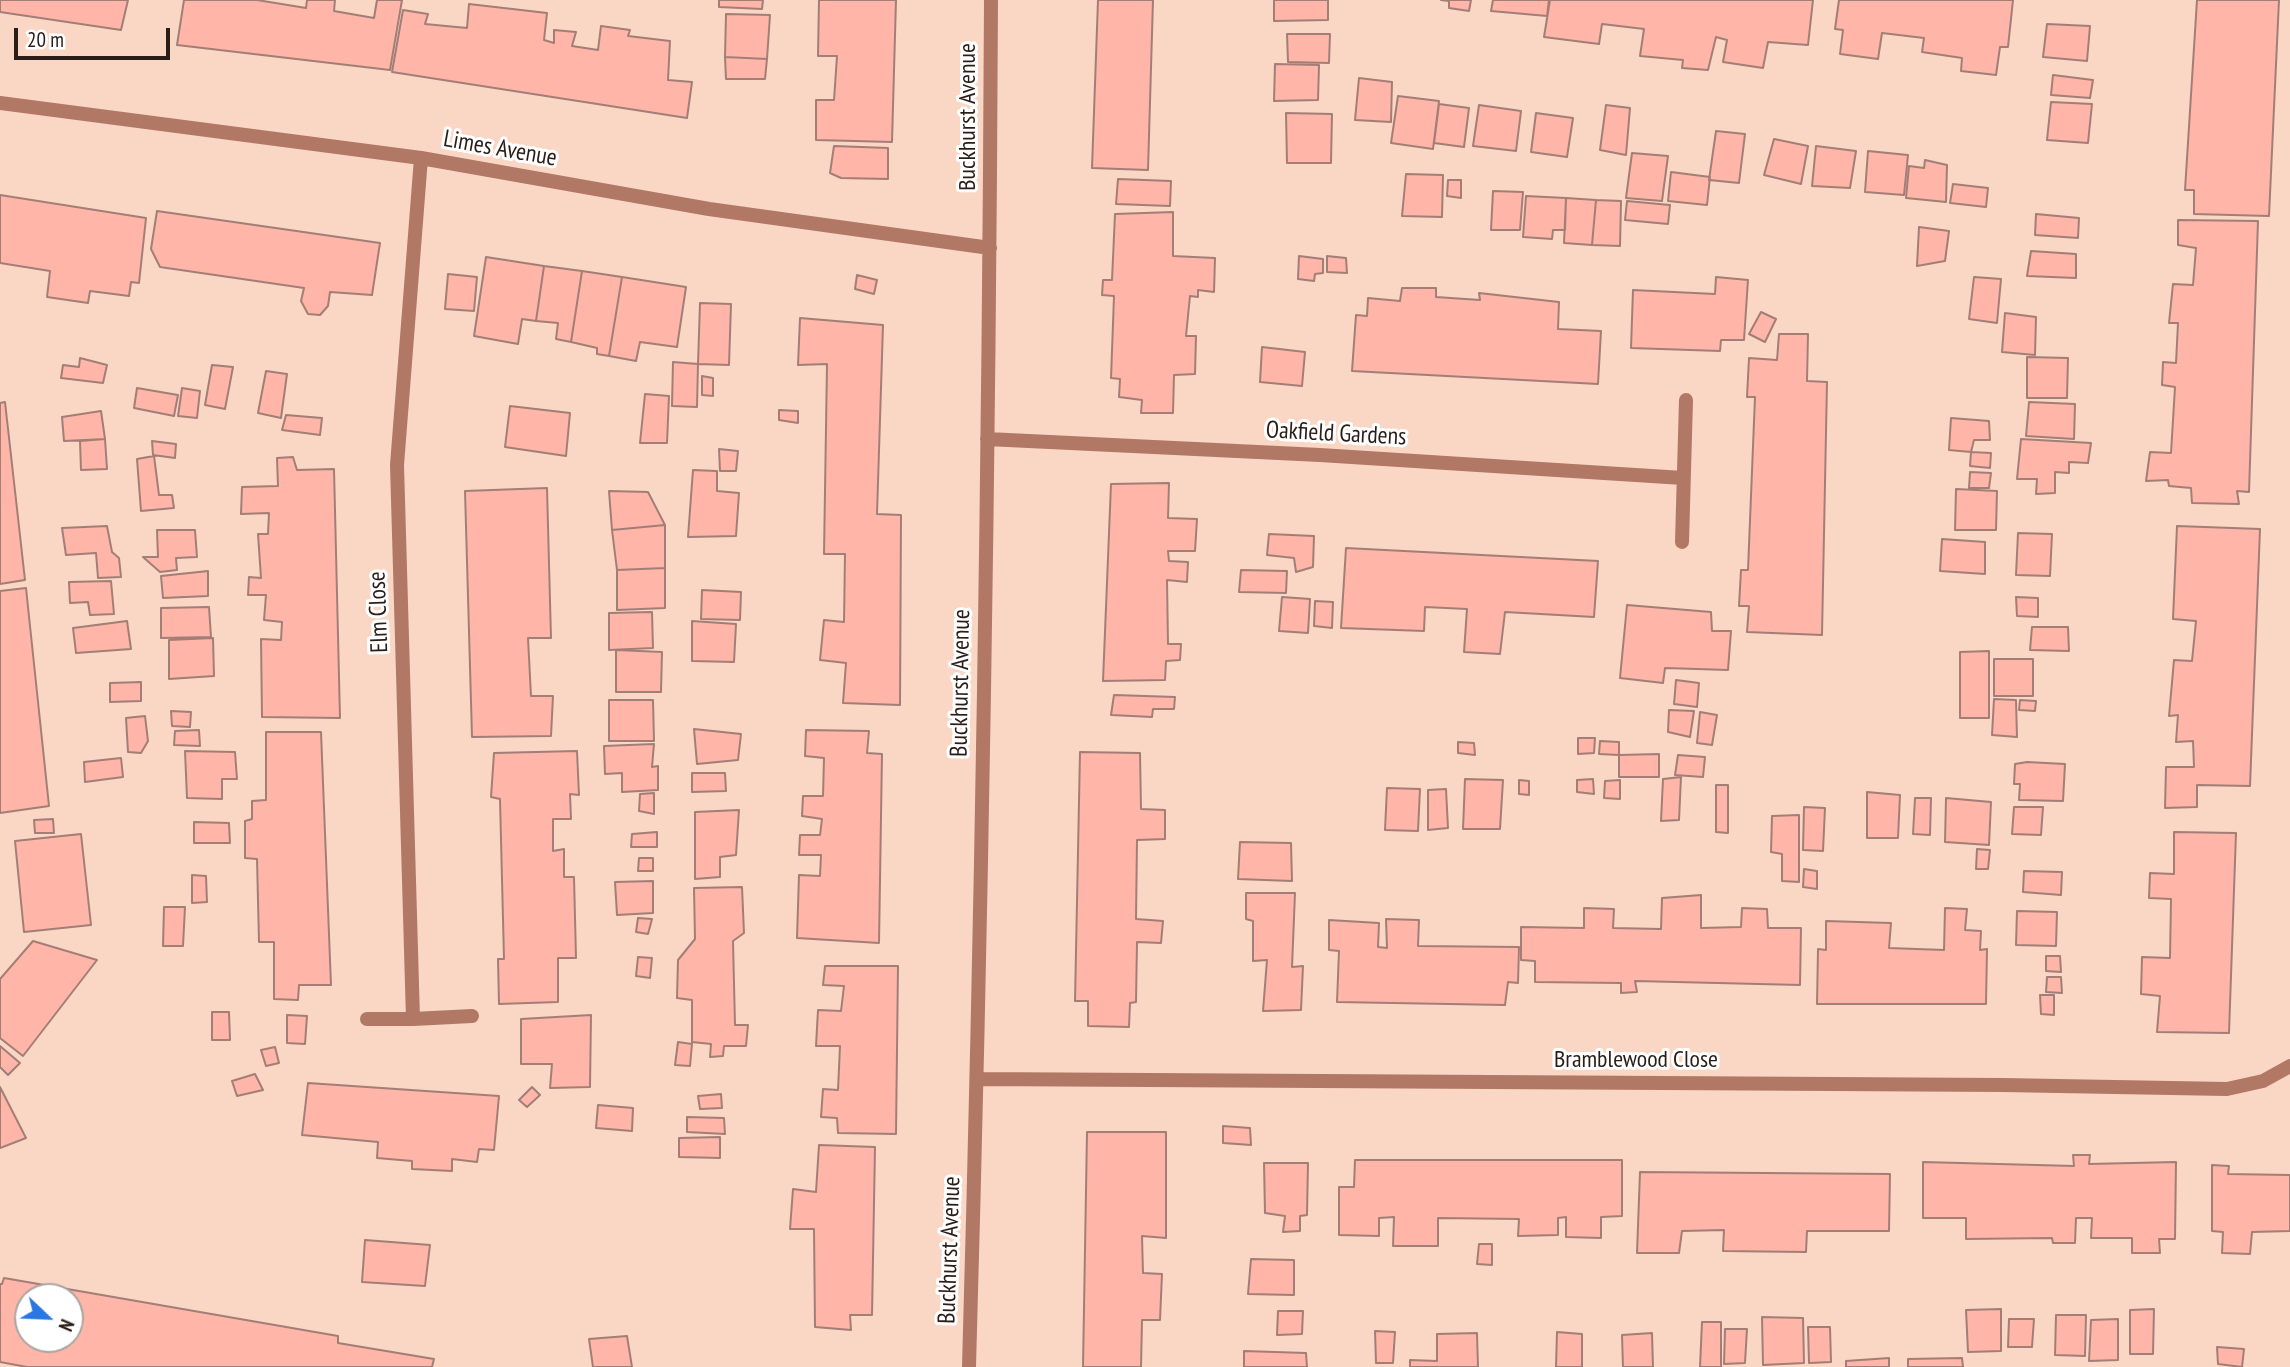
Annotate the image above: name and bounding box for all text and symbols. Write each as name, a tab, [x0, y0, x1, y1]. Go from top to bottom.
scale bar	[18, 14, 173, 58]
text: 20 m	[27, 26, 64, 53]
street label: Buckhurst Avenue	[954, 43, 982, 191]
street label: Limes Avenue	[441, 125, 559, 173]
street label: Oakfield Gardens	[1265, 416, 1407, 452]
street label: Elm Close	[363, 571, 395, 653]
street label: Buckhurst Avenue	[945, 609, 977, 757]
street label: Bramblewood Close	[1554, 1046, 1718, 1074]
street label: Buckhurst Avenue	[933, 1176, 967, 1324]
north arrow	[14, 1283, 84, 1353]
text: N	[53, 1316, 80, 1335]

